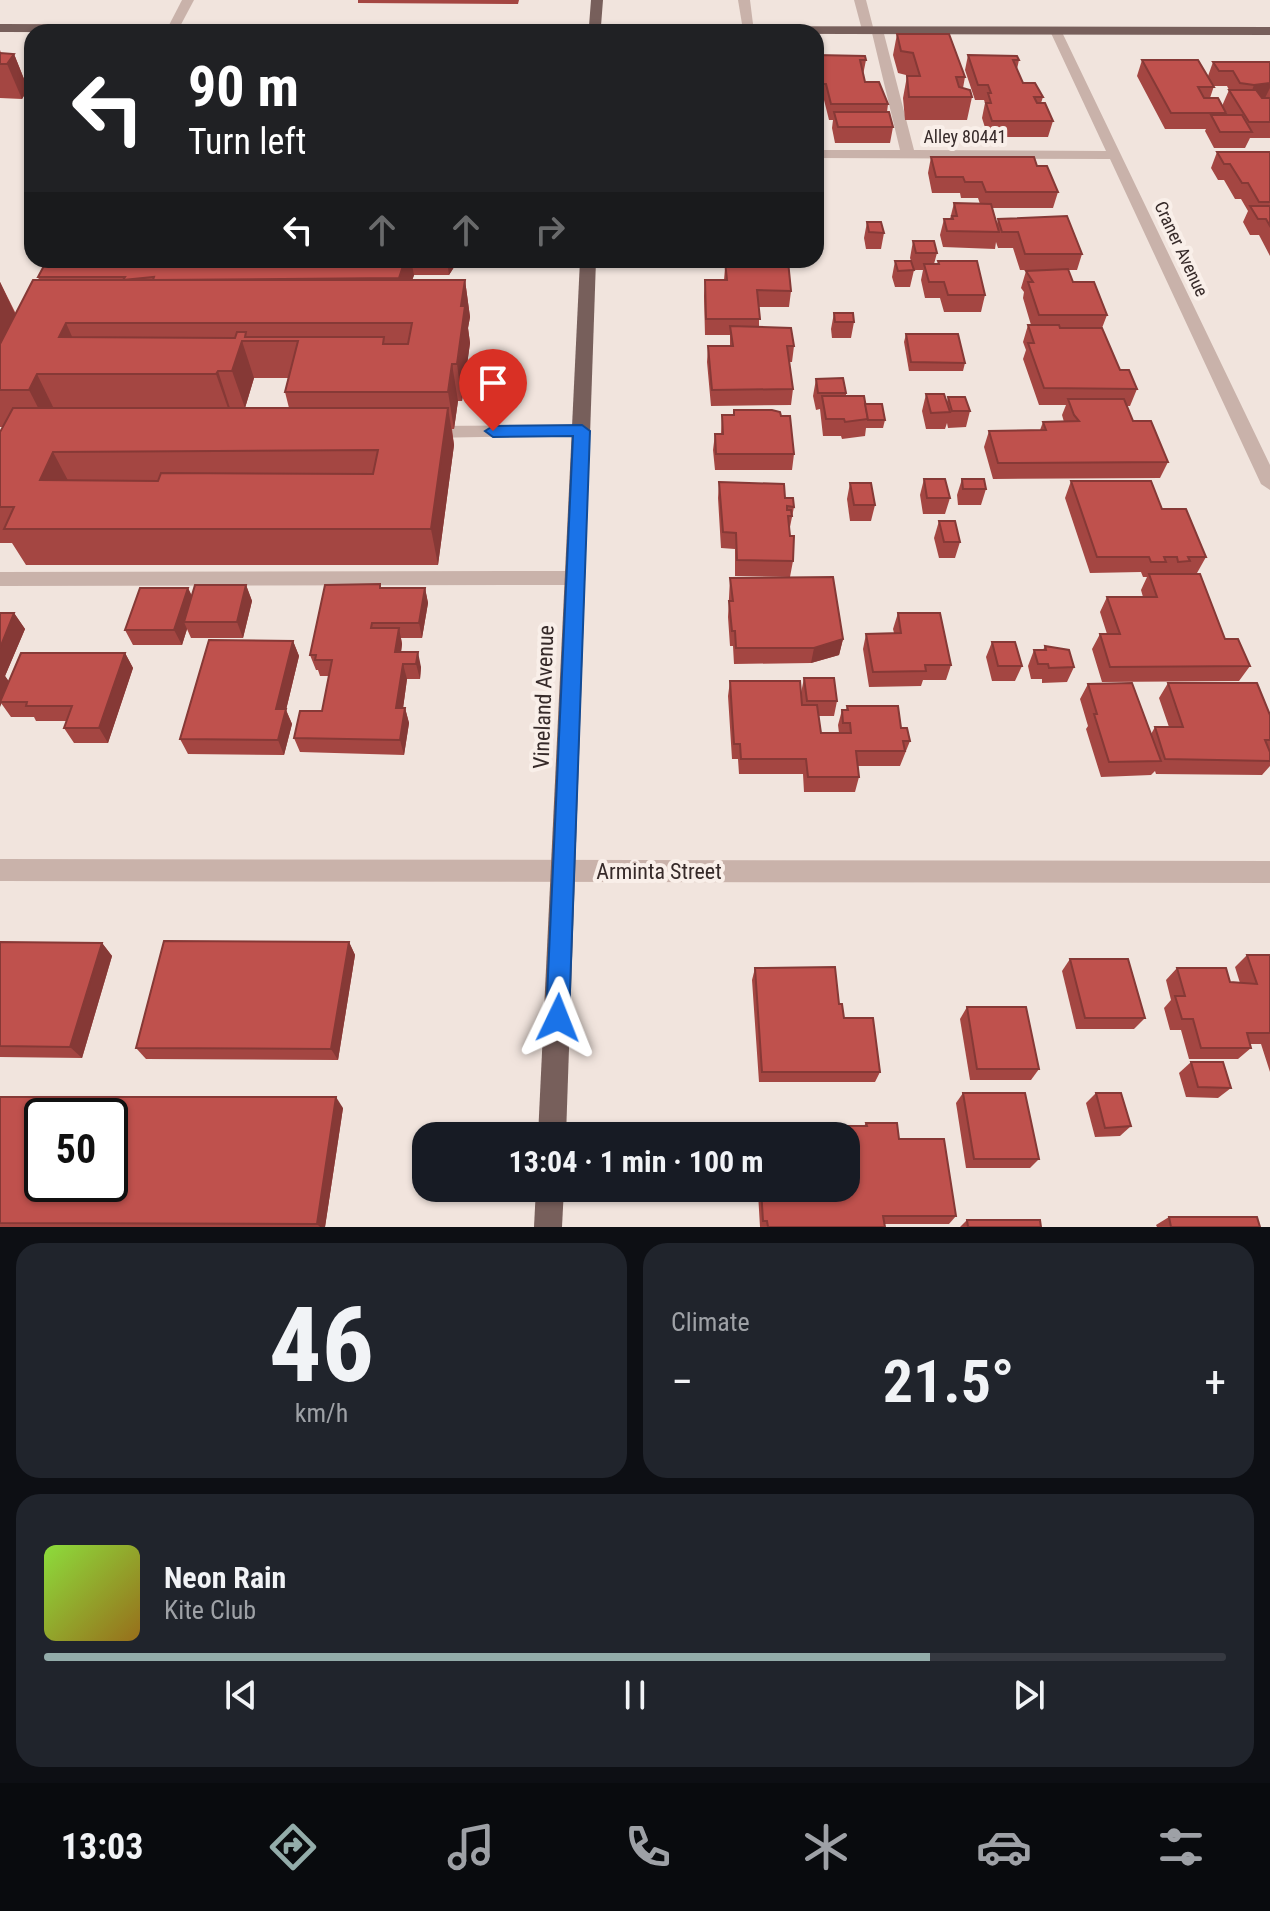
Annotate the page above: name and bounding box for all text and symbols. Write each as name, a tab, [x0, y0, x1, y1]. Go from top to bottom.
text: 90 m	[188, 54, 299, 120]
icon: left	[56, 56, 160, 160]
text: Turn left	[188, 121, 306, 163]
street label: Alley 80441	[923, 126, 1007, 147]
street label: Craner Avenue	[1150, 198, 1213, 300]
icon: left	[276, 208, 320, 252]
icon: ahead	[360, 208, 404, 252]
icon: ahead	[444, 208, 488, 252]
icon: right	[528, 208, 572, 252]
pin	[459, 349, 527, 431]
icon: arrive	[471, 361, 515, 405]
street label: Vineland Avenue	[528, 625, 559, 769]
street label: Arminta Street	[596, 859, 722, 884]
position arrow	[516, 976, 600, 1060]
speed limit sign: 50	[24, 1098, 128, 1202]
text: 13:04 · 1 min · 100 m	[509, 1144, 763, 1179]
text: 46	[269, 1285, 374, 1406]
text: Climate	[671, 1307, 750, 1337]
text: 21.5°	[883, 1346, 1014, 1417]
text: −	[671, 1356, 693, 1408]
text: +	[1204, 1356, 1226, 1408]
text: km/h	[295, 1398, 348, 1428]
text: Neon Rain	[164, 1560, 286, 1595]
text: Kite Club	[164, 1595, 256, 1625]
icon: previous	[219, 1673, 263, 1717]
icon: pause	[613, 1673, 657, 1717]
icon: next	[1007, 1673, 1051, 1717]
icon: directions	[265, 1819, 321, 1875]
icon: music	[443, 1819, 499, 1875]
icon: phone	[620, 1819, 676, 1875]
icon: climate	[798, 1819, 854, 1875]
icon: car	[976, 1819, 1032, 1875]
icon: filters	[1153, 1819, 1209, 1875]
text: 13:03	[61, 1826, 143, 1868]

